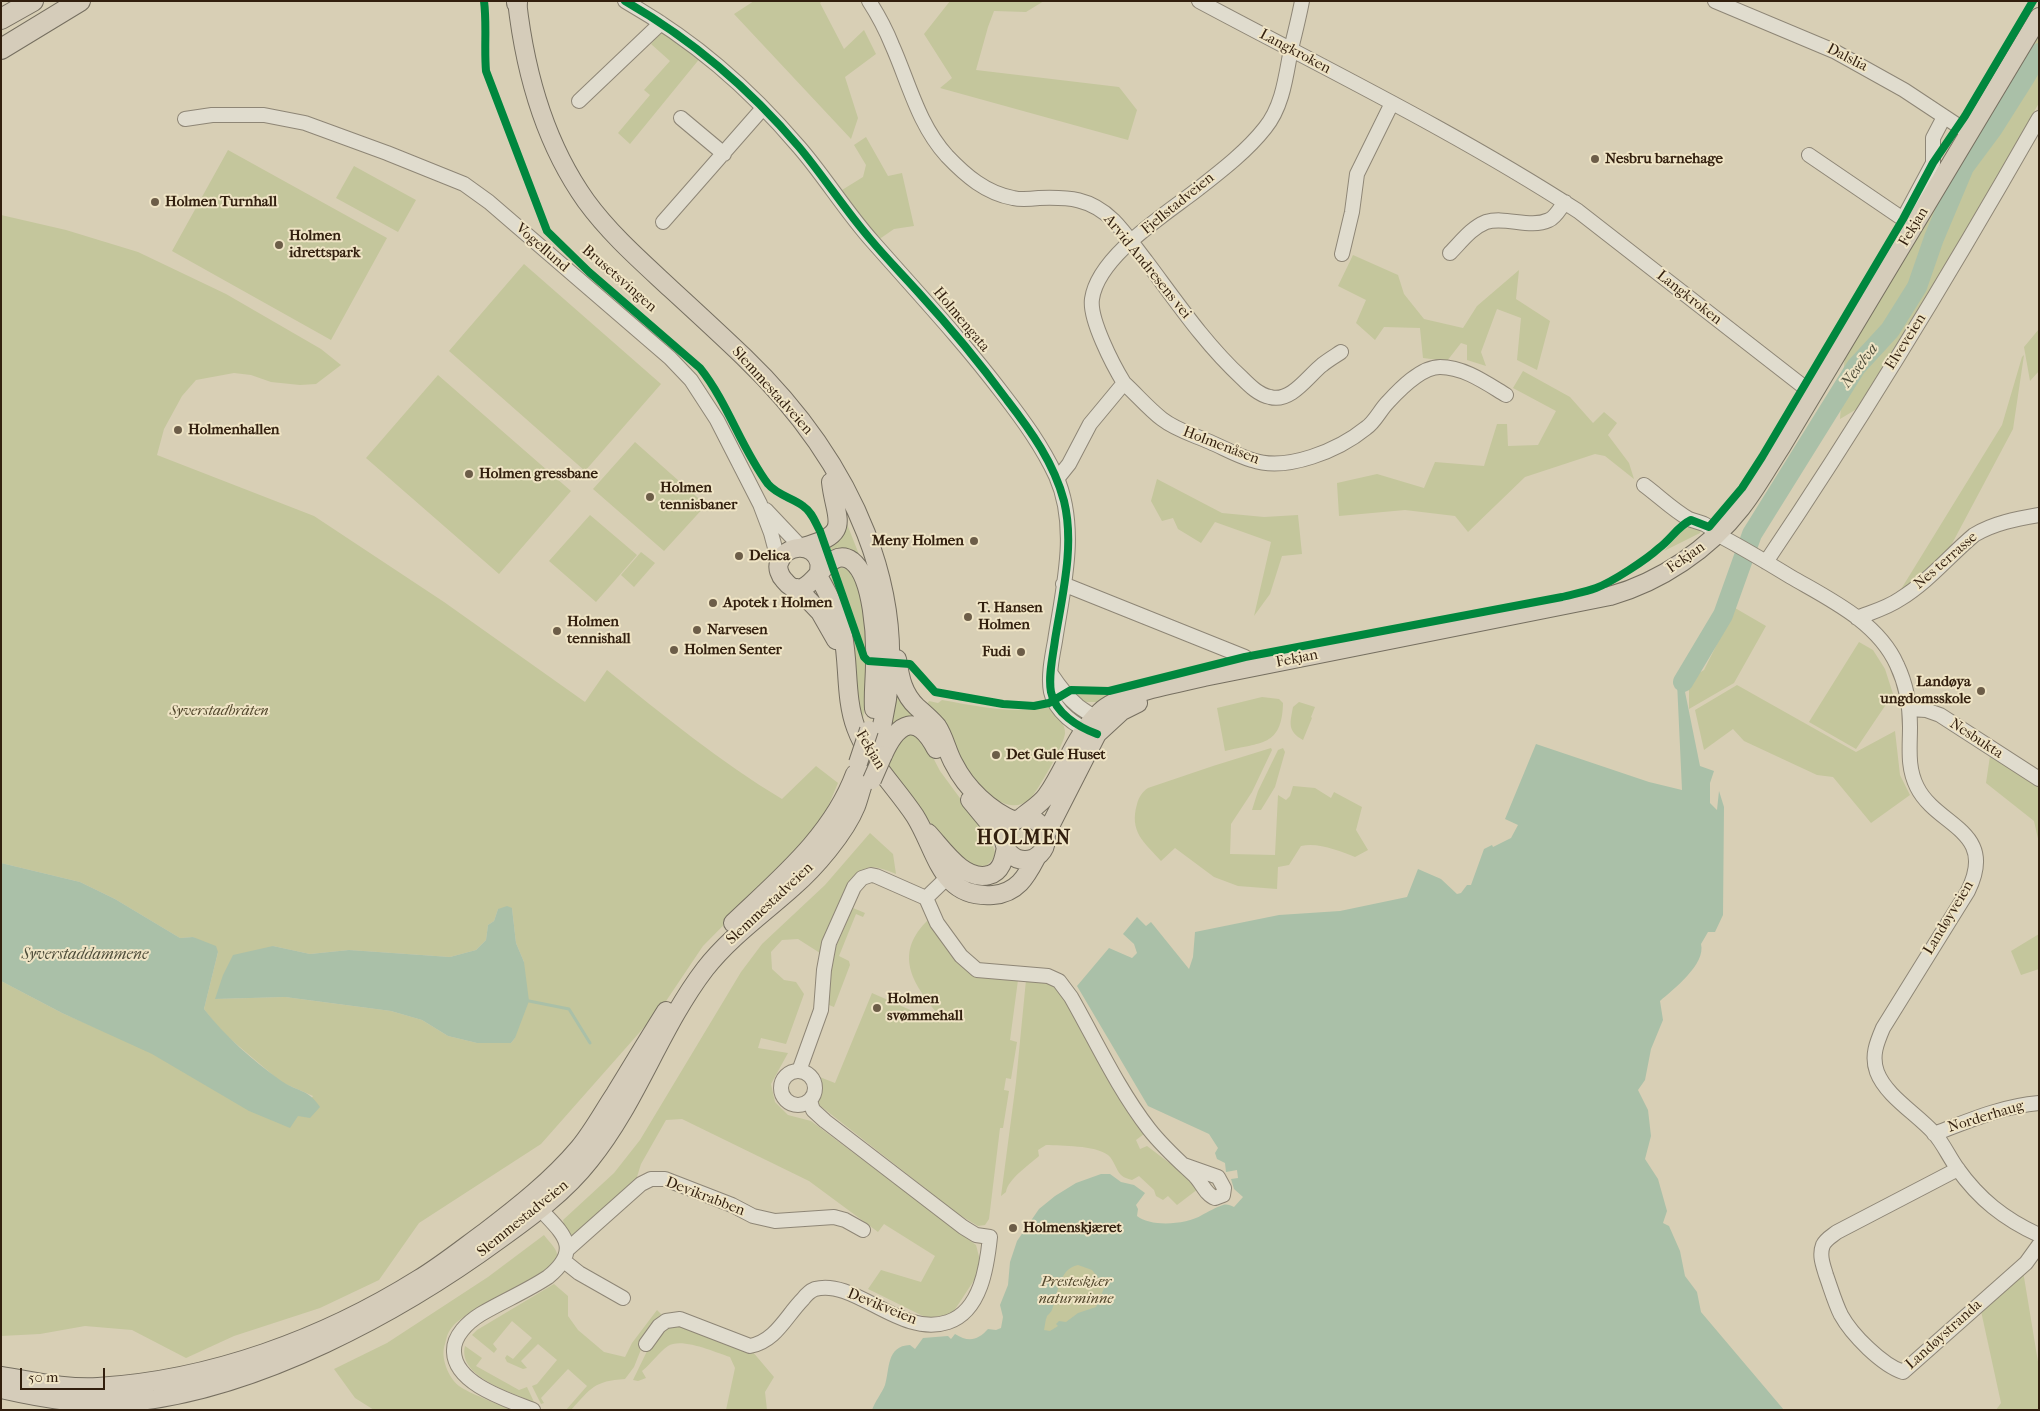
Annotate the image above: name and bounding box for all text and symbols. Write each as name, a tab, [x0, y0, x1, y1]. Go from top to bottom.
street label: Langkroken	[1256, 26, 1334, 78]
street label: Dalslia	[1824, 40, 1870, 76]
place label: Nesbru barnehage	[1605, 150, 1723, 168]
marker: Nesbru barnehage	[1589, 153, 1601, 165]
street label: Fjellstadveien	[1138, 169, 1218, 239]
place label: Holmen Turnhall	[165, 193, 277, 211]
marker: Holmen Turnhall	[149, 196, 161, 208]
street label: Fekjan	[1895, 204, 1933, 250]
street label: Arvid Andresens vei	[1099, 211, 1195, 323]
street label: Vogellund	[511, 220, 573, 276]
place label: Holmen idrettspark	[289, 227, 360, 262]
marker: Holmen idrettspark	[273, 239, 285, 251]
street label: Brusetsvingen	[578, 242, 660, 316]
street label: Langkroken	[1653, 267, 1725, 329]
street label: Holmengata	[929, 284, 993, 356]
street label: Elveveien	[1882, 311, 1930, 373]
water label: Neselva	[1837, 340, 1883, 392]
street label: Slemmestadveien	[728, 343, 816, 439]
place label: Holmenhallen	[188, 421, 280, 439]
street label: Holmenåsen	[1180, 423, 1262, 469]
marker: Holmenhallen	[172, 424, 184, 436]
place label: Holmen gressbane	[479, 465, 598, 483]
marker: Holmen gressbane	[463, 468, 475, 480]
place label: Holmen tennisbaner	[660, 479, 737, 514]
marker: Holmen tennisbaner	[644, 491, 656, 503]
street label: Nes terrasse	[1911, 529, 1981, 593]
place label: Meny Holmen	[872, 532, 964, 550]
marker: Meny Holmen	[968, 535, 980, 547]
street label: Fekjan	[1663, 538, 1709, 578]
place label: Delica	[749, 547, 790, 565]
marker: Delica	[733, 550, 745, 562]
place label: Apotek 1 Holmen	[723, 594, 832, 612]
marker: Apotek 1 Holmen	[707, 597, 719, 609]
place label: T. Hansen Holmen	[978, 599, 1043, 634]
marker: T. Hansen Holmen	[962, 611, 974, 623]
place label: Holmen tennishall	[567, 613, 631, 648]
place label: Narvesen	[707, 621, 768, 639]
marker: Narvesen	[691, 624, 703, 636]
marker: Holmen tennishall	[551, 625, 563, 637]
place label: Holmen Senter	[684, 641, 782, 659]
place label: Fudi	[982, 643, 1011, 661]
marker: Holmen Senter	[668, 644, 680, 656]
marker: Fudi	[1015, 646, 1027, 658]
street label: Fekjan	[1274, 646, 1320, 672]
place label: Landøya ungdomsskole	[1880, 673, 1971, 708]
marker: Landøya ungdomsskole	[1975, 685, 1987, 697]
park label: Syverstadbråten	[169, 702, 269, 720]
street label: Nesbukta	[1946, 715, 2006, 763]
street label: Fekjan	[851, 727, 889, 773]
place label: Det Gule Huset	[1006, 746, 1106, 764]
marker: Det Gule Huset	[990, 749, 1002, 761]
district label: HOLMEN	[976, 827, 1072, 851]
street label: Slemmestadveien	[723, 859, 817, 949]
street label: Landøyveien	[1920, 878, 1978, 958]
water label: Syverstaddammene	[22, 945, 148, 965]
place label: Holmen svømmehall	[887, 990, 963, 1025]
marker: Holmen svømmehall	[871, 1002, 883, 1014]
street label: Norderhaug	[1946, 1097, 2026, 1137]
street label: Devikrabben	[663, 1174, 747, 1220]
street label: Slemmestadveien	[474, 1177, 572, 1261]
place label: Holmenskjæret	[1023, 1219, 1122, 1237]
marker: Holmenskjæret	[1007, 1222, 1019, 1234]
park label: Presteskjær naturminne	[1039, 1273, 1113, 1308]
street label: Devikveien	[845, 1285, 919, 1329]
street label: Landøystranda	[1902, 1296, 1986, 1374]
scale bar	[22, 1358, 108, 1390]
text: 50 m	[28, 1368, 58, 1386]

